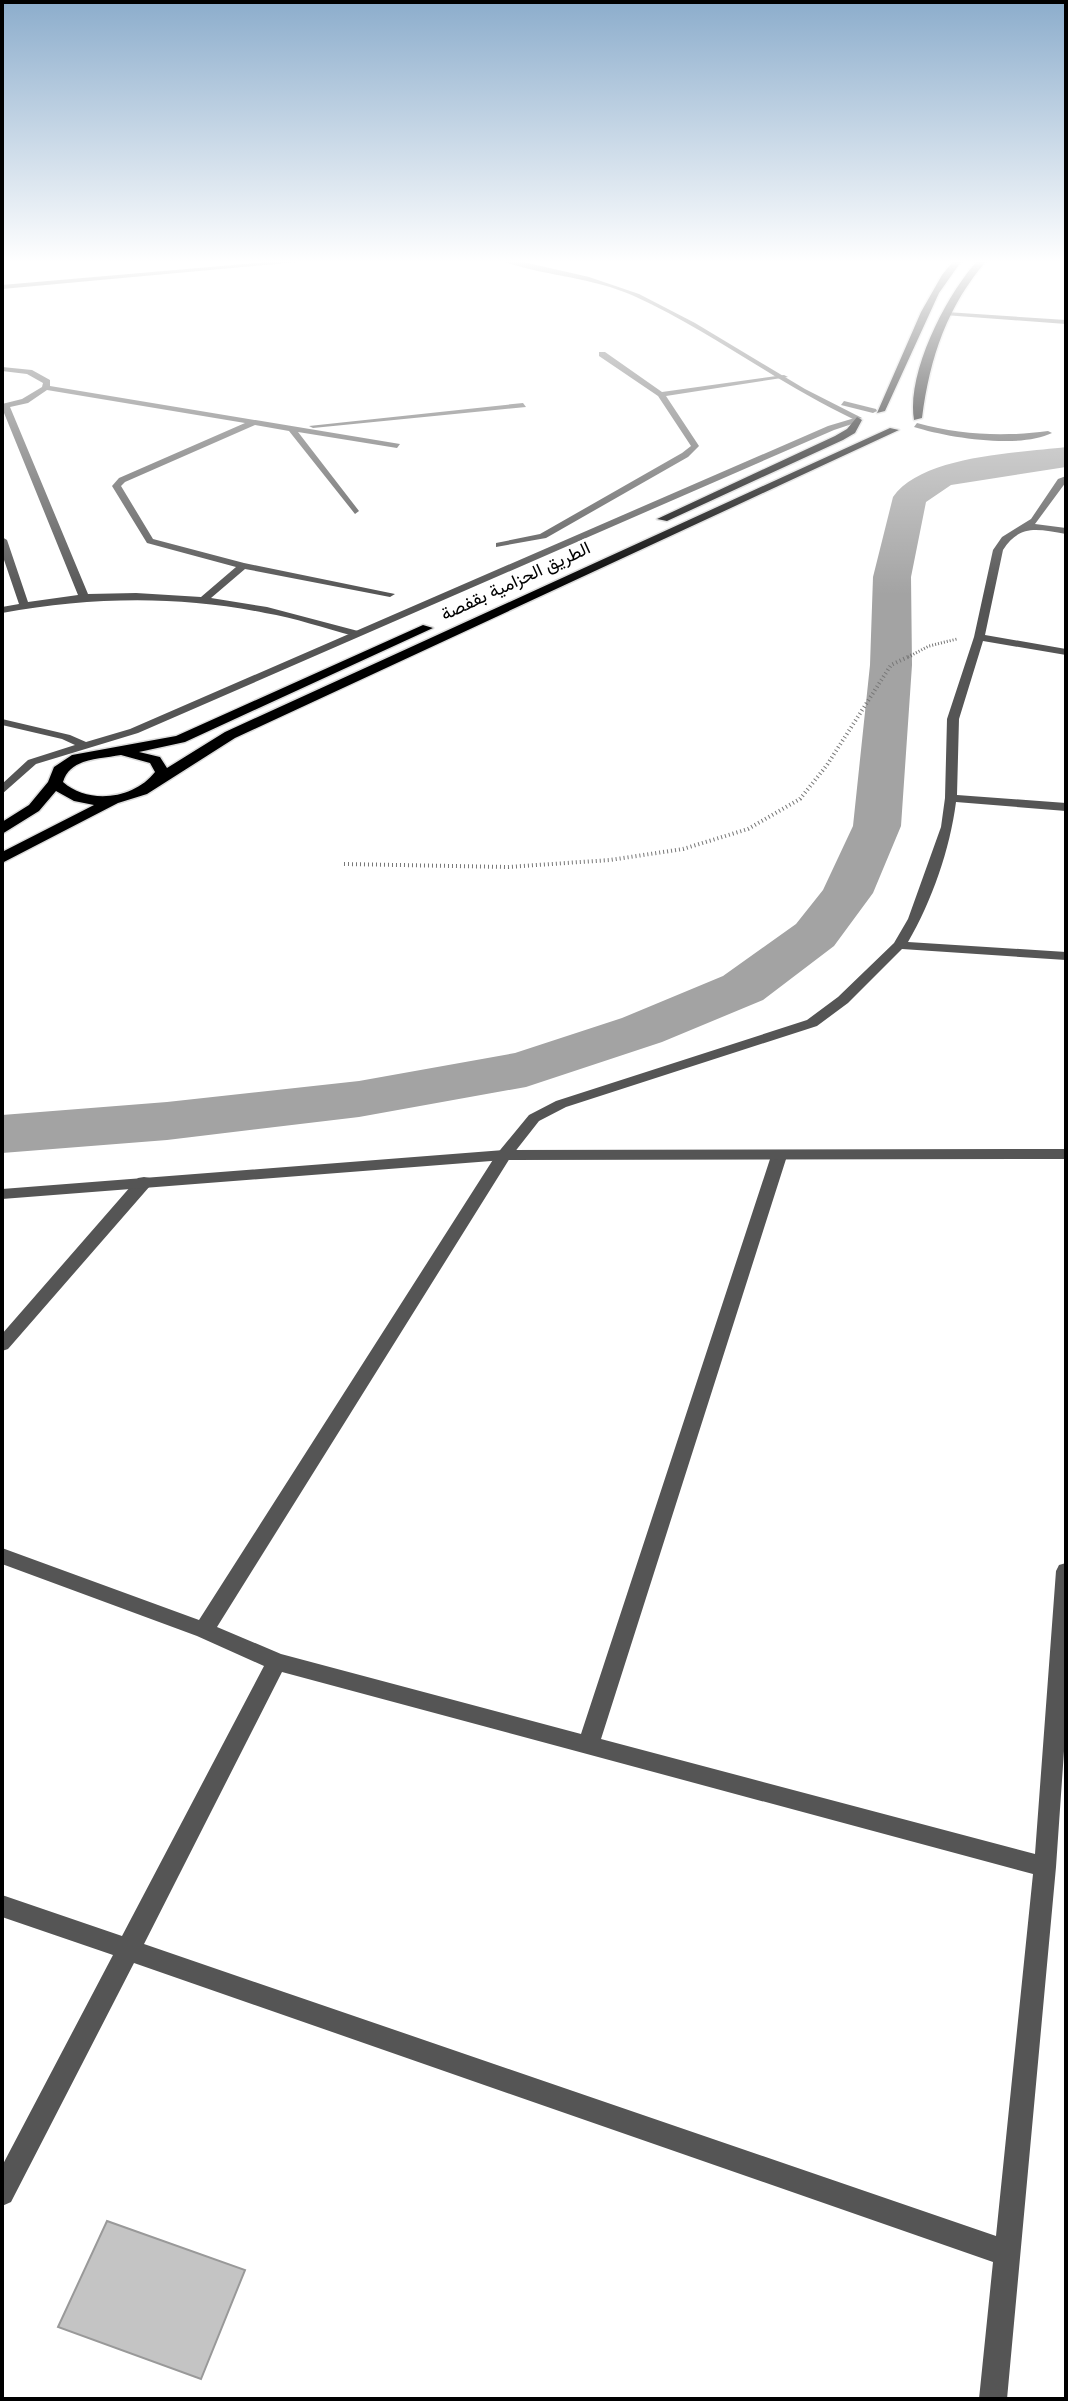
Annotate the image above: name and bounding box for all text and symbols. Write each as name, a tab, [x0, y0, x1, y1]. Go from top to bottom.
street label: الطريق الحزامية بقفصة	[436, 535, 594, 625]

